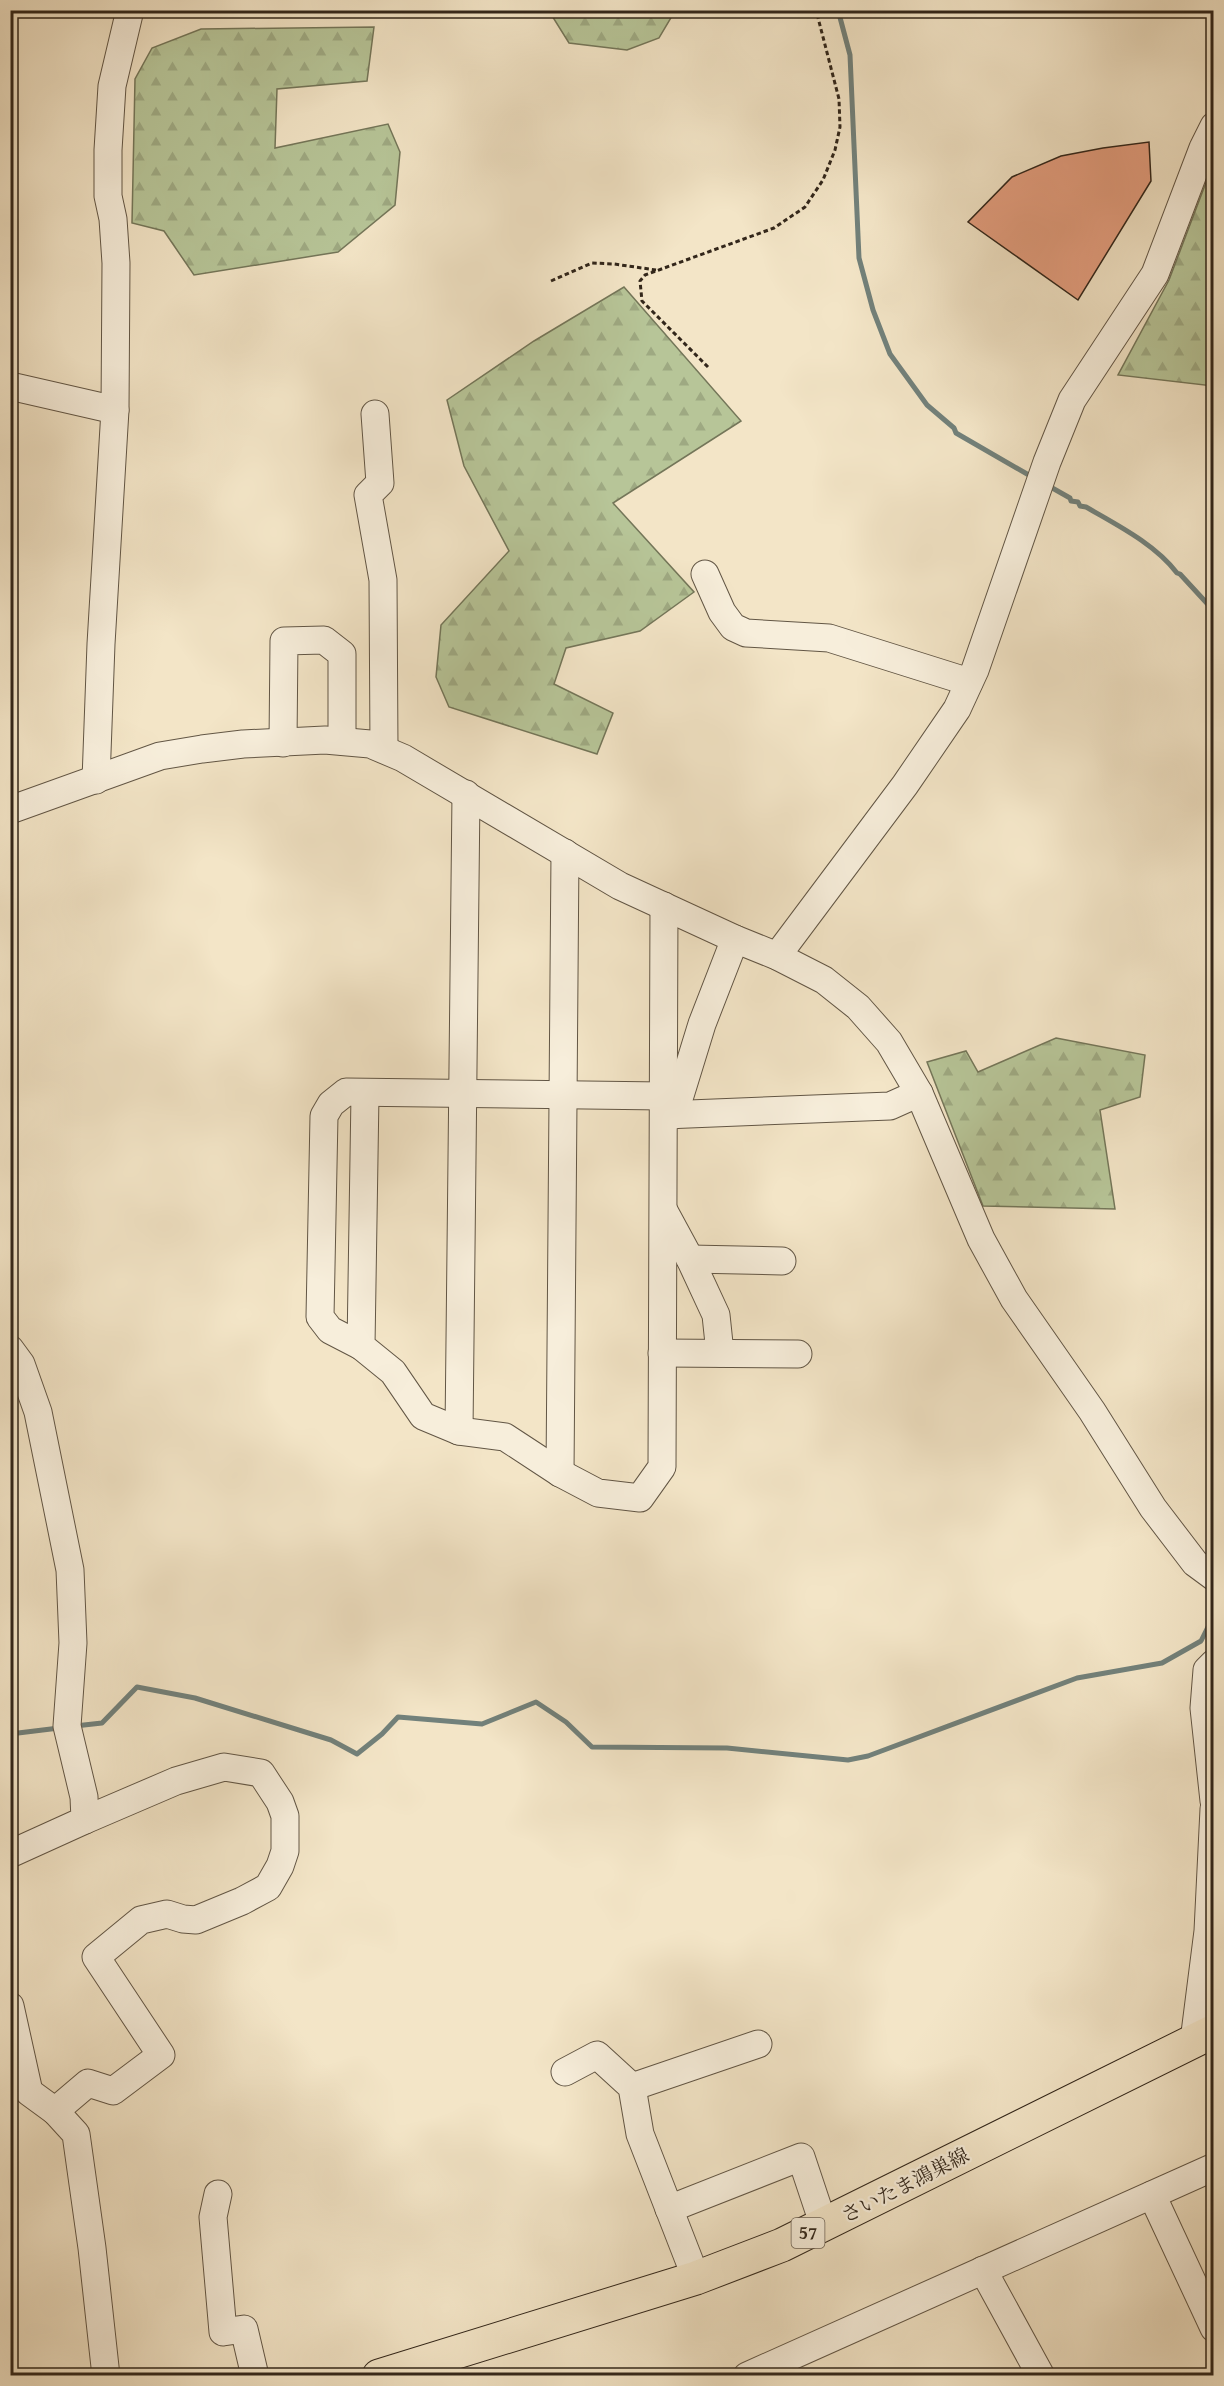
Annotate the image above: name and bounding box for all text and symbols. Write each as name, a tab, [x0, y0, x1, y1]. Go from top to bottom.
street label: さいたま鴻巣線	[836, 2140, 974, 2229]
road number: 57	[792, 2218, 824, 2248]

